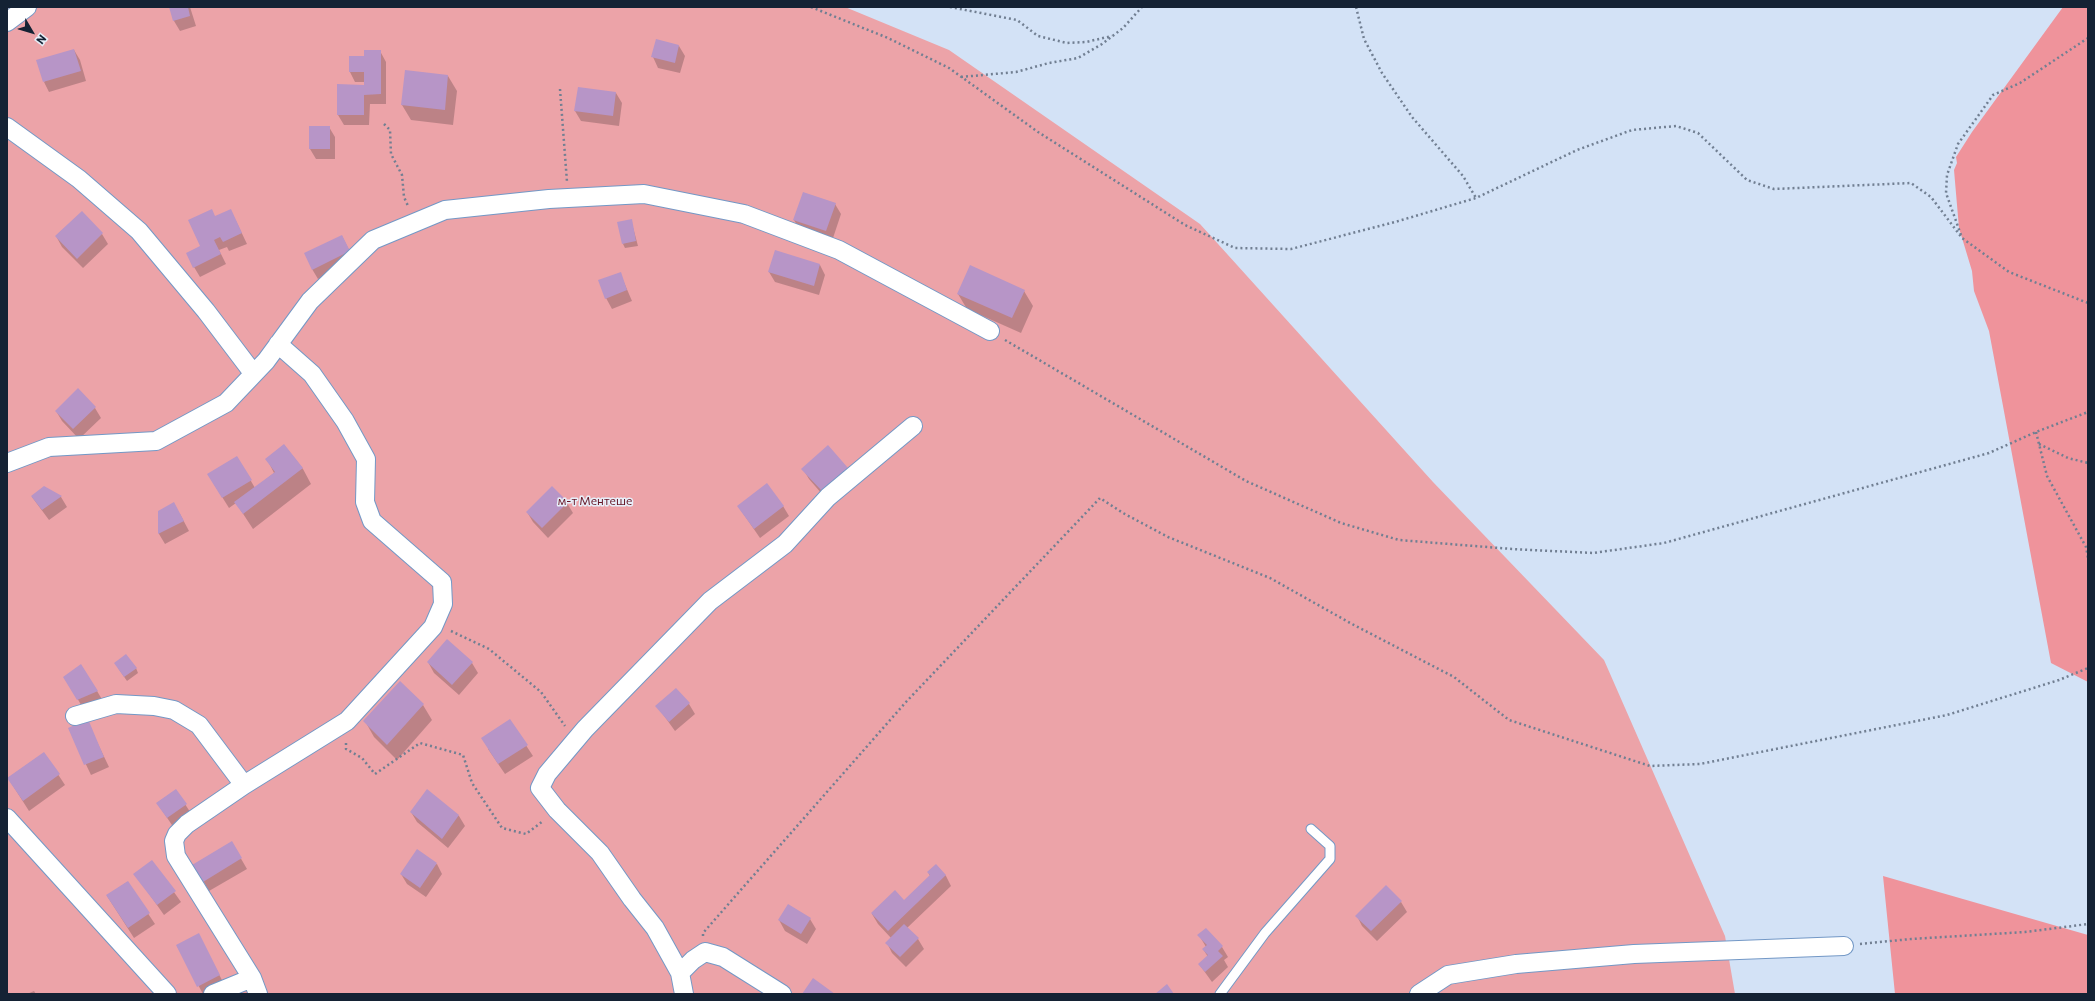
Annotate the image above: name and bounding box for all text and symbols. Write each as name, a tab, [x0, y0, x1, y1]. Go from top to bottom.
north arrow	[12, 12, 52, 52]
text: N	[34, 32, 50, 47]
park label: м-т Ментeше	[558, 494, 632, 508]

